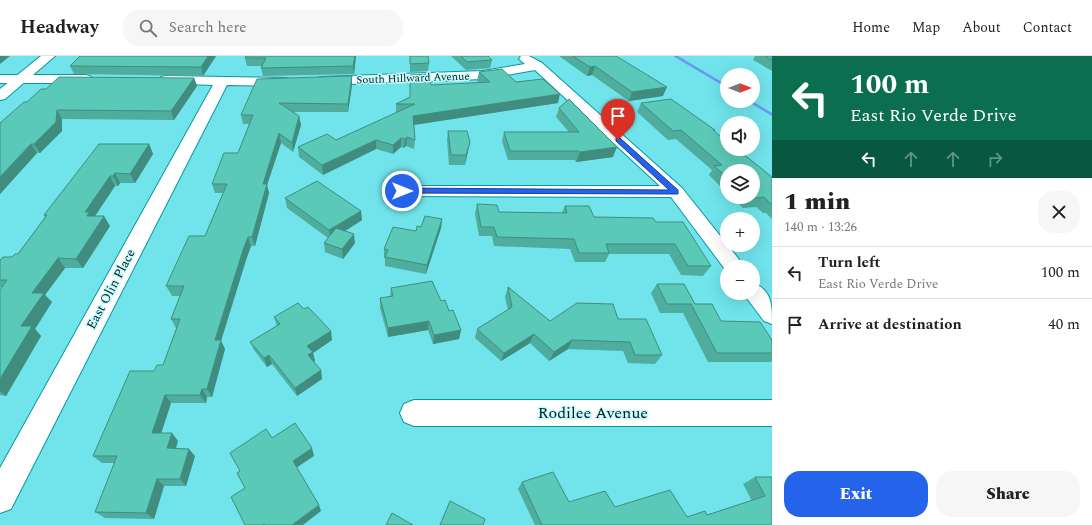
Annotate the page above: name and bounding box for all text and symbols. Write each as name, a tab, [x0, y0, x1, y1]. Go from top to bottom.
search box	[123, 10, 403, 46]
text: Headway	[20, 13, 99, 42]
text: Search here	[169, 16, 247, 39]
icon: search	[137, 17, 159, 39]
text: Home	[852, 17, 890, 38]
text: Map	[912, 17, 940, 38]
text: About	[962, 17, 1001, 38]
text: Contact	[1023, 17, 1072, 38]
text: 100 m	[850, 63, 929, 106]
street label: South Hillward Avenue	[356, 68, 470, 88]
north arrow	[720, 68, 760, 108]
map controls	[720, 68, 760, 300]
icon: left	[784, 72, 836, 124]
pin	[601, 99, 635, 140]
text: East Rio Verde Drive	[850, 102, 1016, 129]
icon: arrive	[607, 105, 629, 127]
button: sound	[720, 116, 760, 156]
icon: left	[858, 148, 880, 170]
icon: ahead	[900, 148, 922, 170]
icon: ahead	[942, 148, 964, 170]
icon: right	[984, 148, 1006, 170]
button: layers	[720, 164, 760, 204]
position arrow	[381, 170, 423, 212]
text: 1 min	[784, 184, 850, 220]
button: close	[1038, 191, 1080, 233]
button: +	[720, 212, 760, 252]
text: 140 m · 13:26	[784, 217, 857, 237]
street label: East Olin Place	[81, 245, 141, 333]
text: Turn left	[818, 251, 880, 274]
button: −	[720, 260, 760, 300]
text: 100 m	[1041, 261, 1080, 284]
icon: left	[784, 262, 806, 284]
text: East Rio Verde Drive	[818, 274, 938, 294]
text: Arrive at destination	[818, 313, 962, 336]
text: 40 m	[1048, 313, 1080, 336]
icon: arrive	[784, 314, 806, 336]
street label: Rodilee Avenue	[538, 401, 648, 425]
button: Exit	[784, 471, 928, 517]
button: Share	[936, 471, 1080, 517]

